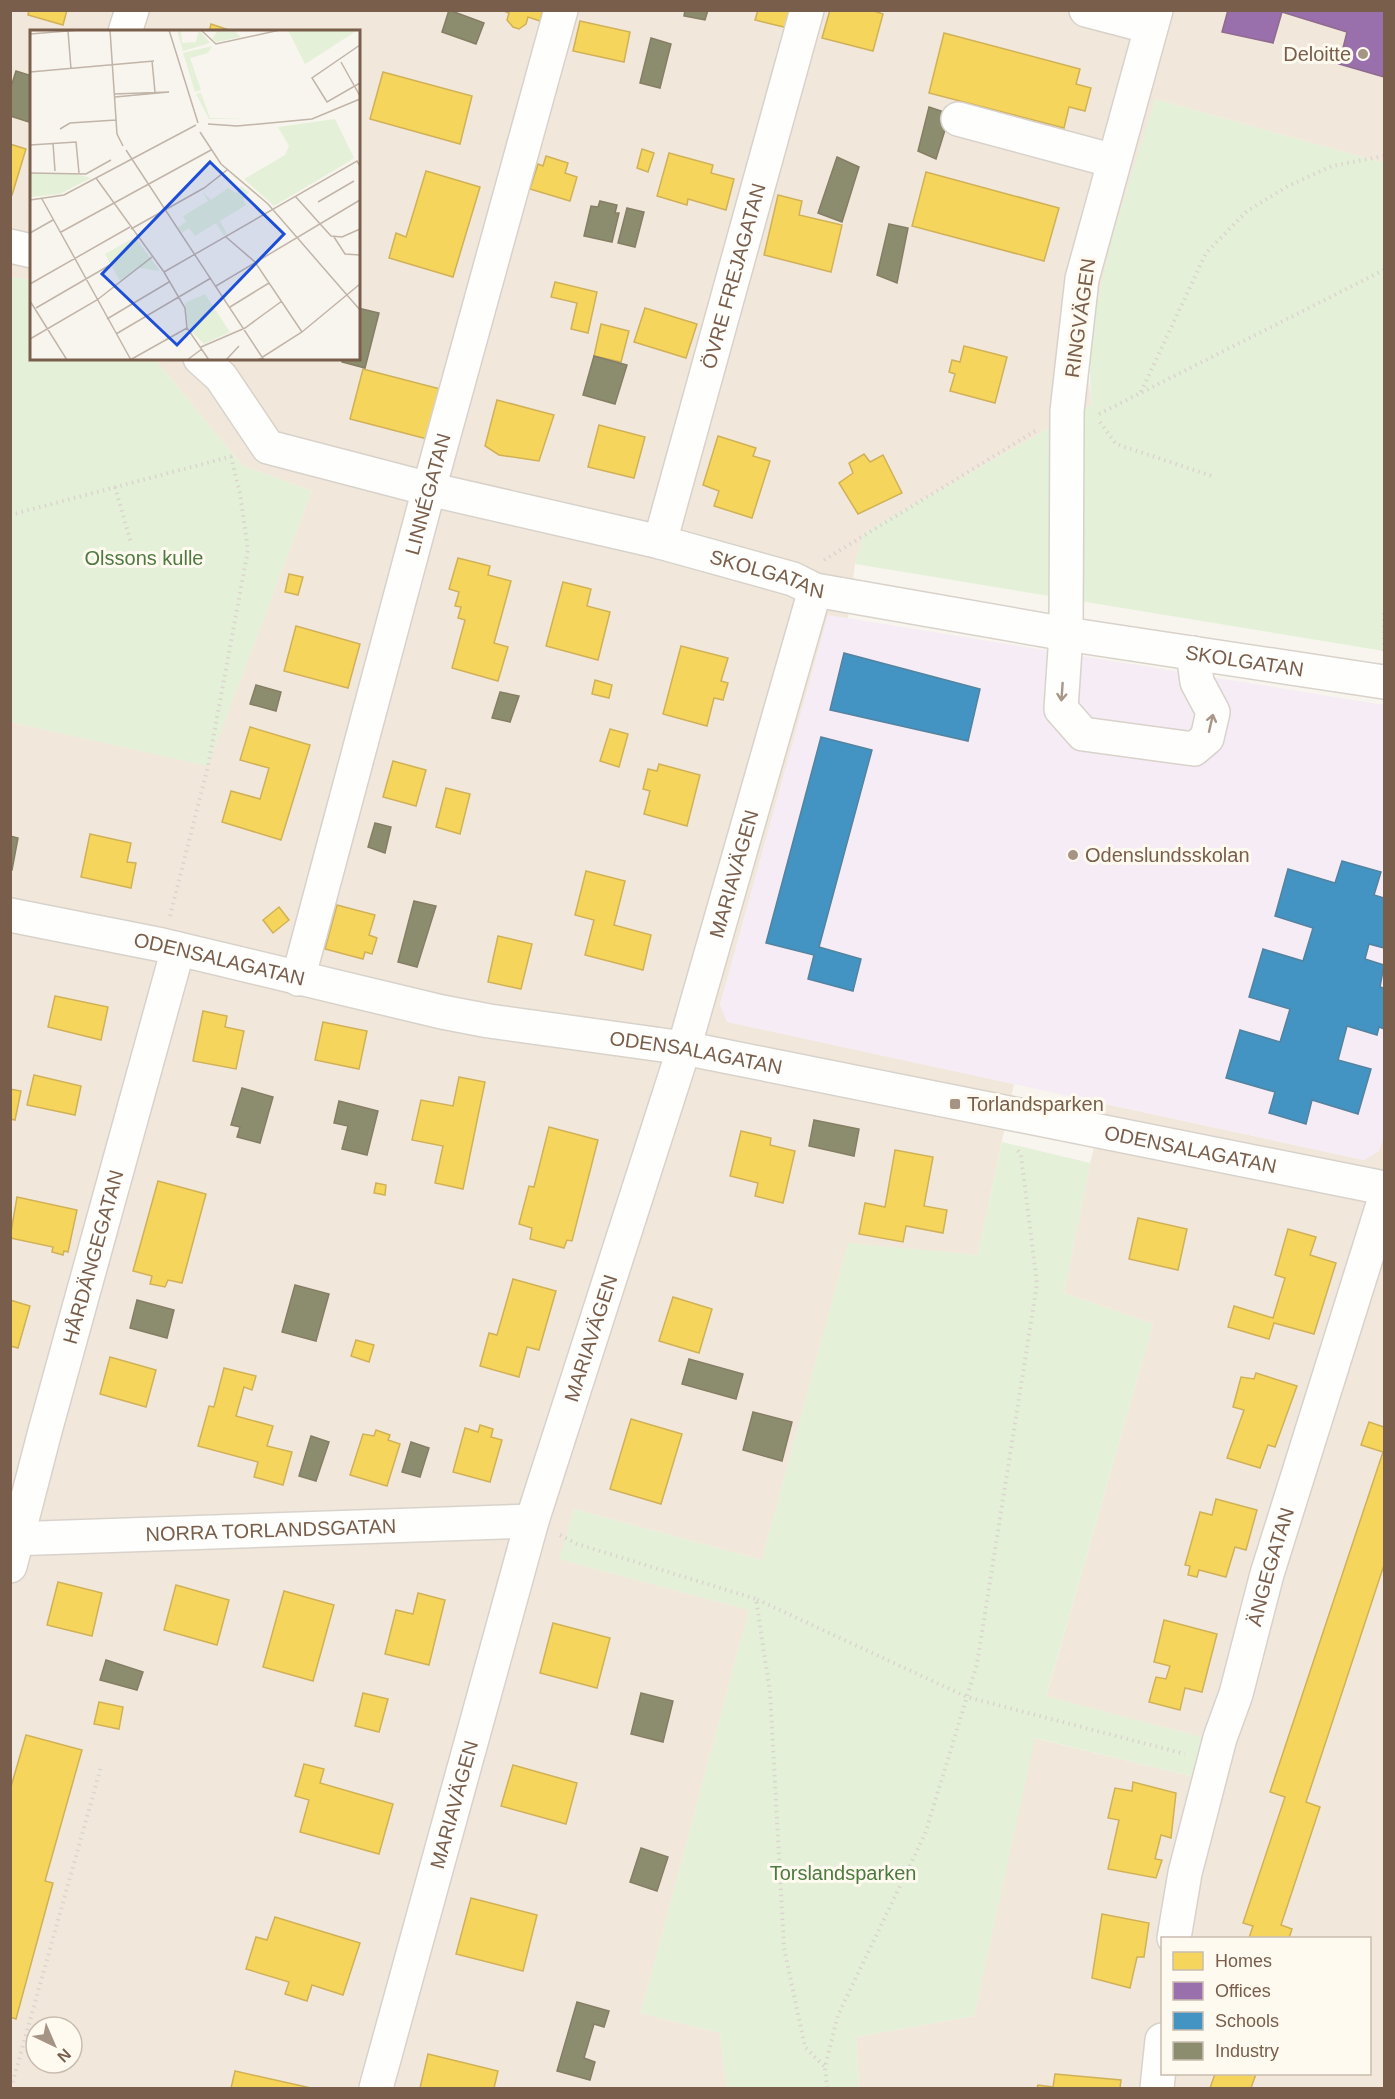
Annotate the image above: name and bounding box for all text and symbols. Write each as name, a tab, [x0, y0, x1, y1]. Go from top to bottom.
inset map	[30, 30, 360, 360]
place label: Deloitte	[1283, 43, 1351, 65]
marker: Deloitte	[1356, 47, 1370, 61]
street label: ÖVRE FREJAGATAN	[697, 181, 770, 371]
street label: RINGVÄGEN	[1061, 257, 1099, 379]
street label: LINNÉGATAN	[401, 431, 455, 557]
street label: SKOLGATAN	[707, 545, 826, 602]
park label: Olssons kulle	[85, 547, 203, 569]
street label: SKOLGATAN	[1184, 641, 1305, 681]
one-way arrow	[1057, 682, 1068, 702]
one-way arrow	[1205, 714, 1217, 733]
street label: MARIAVÄGEN	[705, 807, 763, 940]
place label: Odenslundsskolan	[1085, 844, 1250, 866]
marker: Odenslundsskolan	[1066, 848, 1080, 862]
street label: ODENSALAGATAN	[132, 929, 307, 990]
street label: ODENSALAGATAN	[608, 1027, 784, 1078]
place label: Torlandsparken	[967, 1093, 1104, 1115]
marker: Torlandsparken	[948, 1097, 962, 1111]
street label: ODENSALAGATAN	[1103, 1121, 1278, 1177]
street label: HÅRDÄNGEGATAN	[59, 1168, 127, 1346]
street label: MARIAVÄGEN	[560, 1272, 621, 1404]
street label: ÄNGEGATAN	[1243, 1505, 1298, 1629]
street label: NORRA TORLANDSGATAN	[145, 1515, 397, 1545]
street label: MARIAVÄGEN	[426, 1738, 482, 1871]
park label: Torslandsparken	[770, 1862, 916, 1884]
legend	[1161, 1937, 1371, 2075]
text: Homes	[1215, 1951, 1272, 1971]
text: Offices	[1215, 1981, 1271, 2001]
text: Schools	[1215, 2011, 1279, 2031]
north arrow	[24, 2015, 84, 2075]
text: Industry	[1215, 2041, 1279, 2061]
text: N	[54, 2045, 74, 2066]

